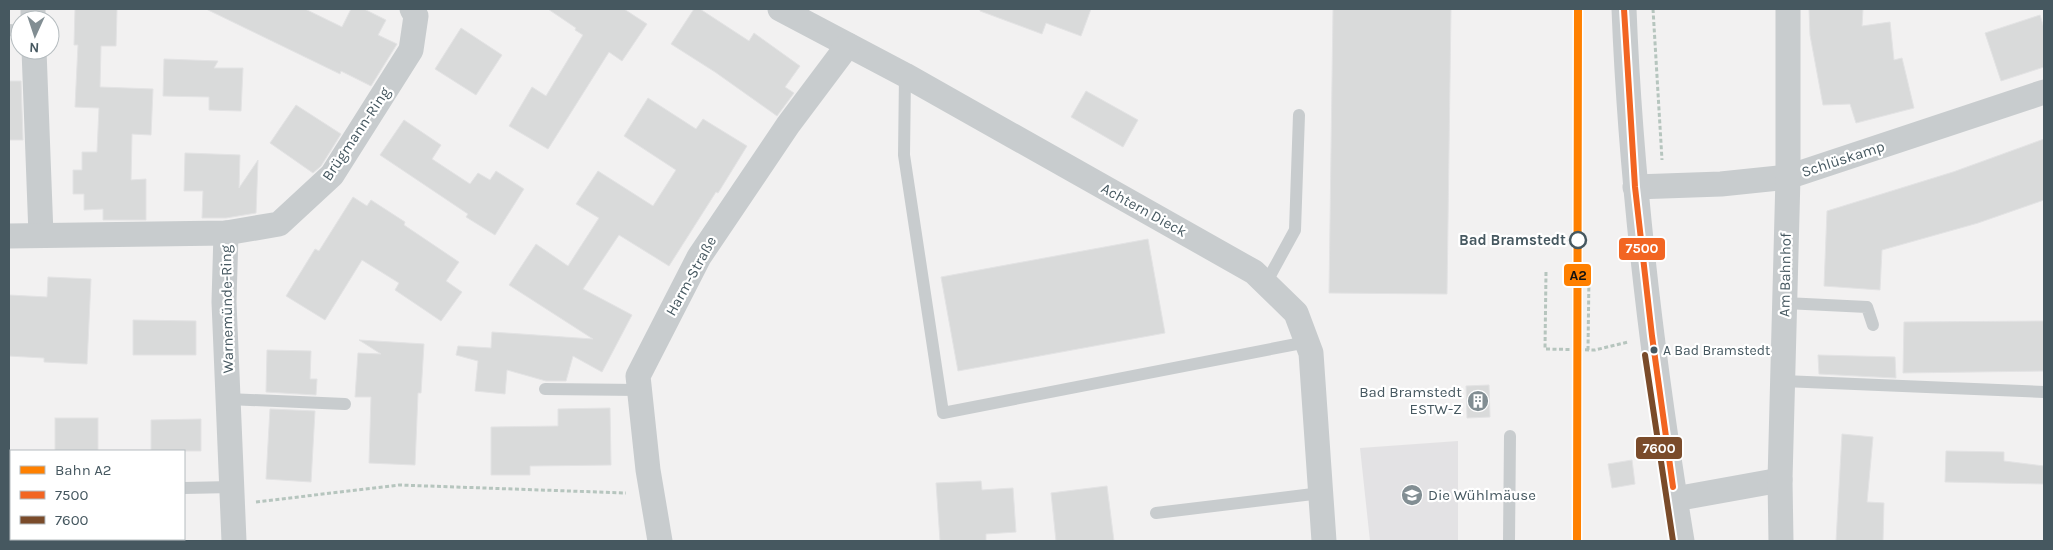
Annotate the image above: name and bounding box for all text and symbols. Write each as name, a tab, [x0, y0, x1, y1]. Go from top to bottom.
north arrow	[10, 10, 60, 60]
text: N	[29, 39, 40, 56]
street label: Brügmann-Ring	[318, 83, 394, 184]
street label: Schlüskamp	[1799, 137, 1887, 181]
street label: Achtern Dieck	[1098, 179, 1190, 241]
place label: Bad Bramstedt	[1459, 231, 1566, 249]
marker: Bad Bramstedt	[1569, 231, 1587, 249]
street label: Am Bahnhof	[1775, 232, 1795, 317]
street label: Harm-Straße	[662, 233, 720, 319]
line badge: 7500	[1618, 237, 1666, 261]
text: 7500	[1626, 240, 1659, 257]
street label: Warnemünde-Ring	[217, 244, 237, 373]
line badge: A2	[1563, 263, 1592, 287]
text: A2	[1569, 267, 1587, 284]
place label: A Bad Bramstedt	[1663, 342, 1770, 359]
marker: A Bad Bramstedt	[1649, 345, 1659, 355]
place label: Bad Bramstedt ESTW-Z	[1359, 383, 1462, 418]
building icon: Bad Bramstedt ESTW-Z	[1466, 389, 1490, 413]
line badge: 7600	[1635, 436, 1683, 460]
text: 7600	[1642, 440, 1676, 457]
legend	[10, 450, 185, 540]
text: Bahn A2	[55, 461, 112, 479]
school or university icon: Die Wühlmäuse	[1400, 483, 1424, 507]
text: 7500	[55, 486, 88, 504]
place label: Die Wühlmäuse	[1428, 486, 1536, 504]
text: 7600	[55, 511, 89, 529]

